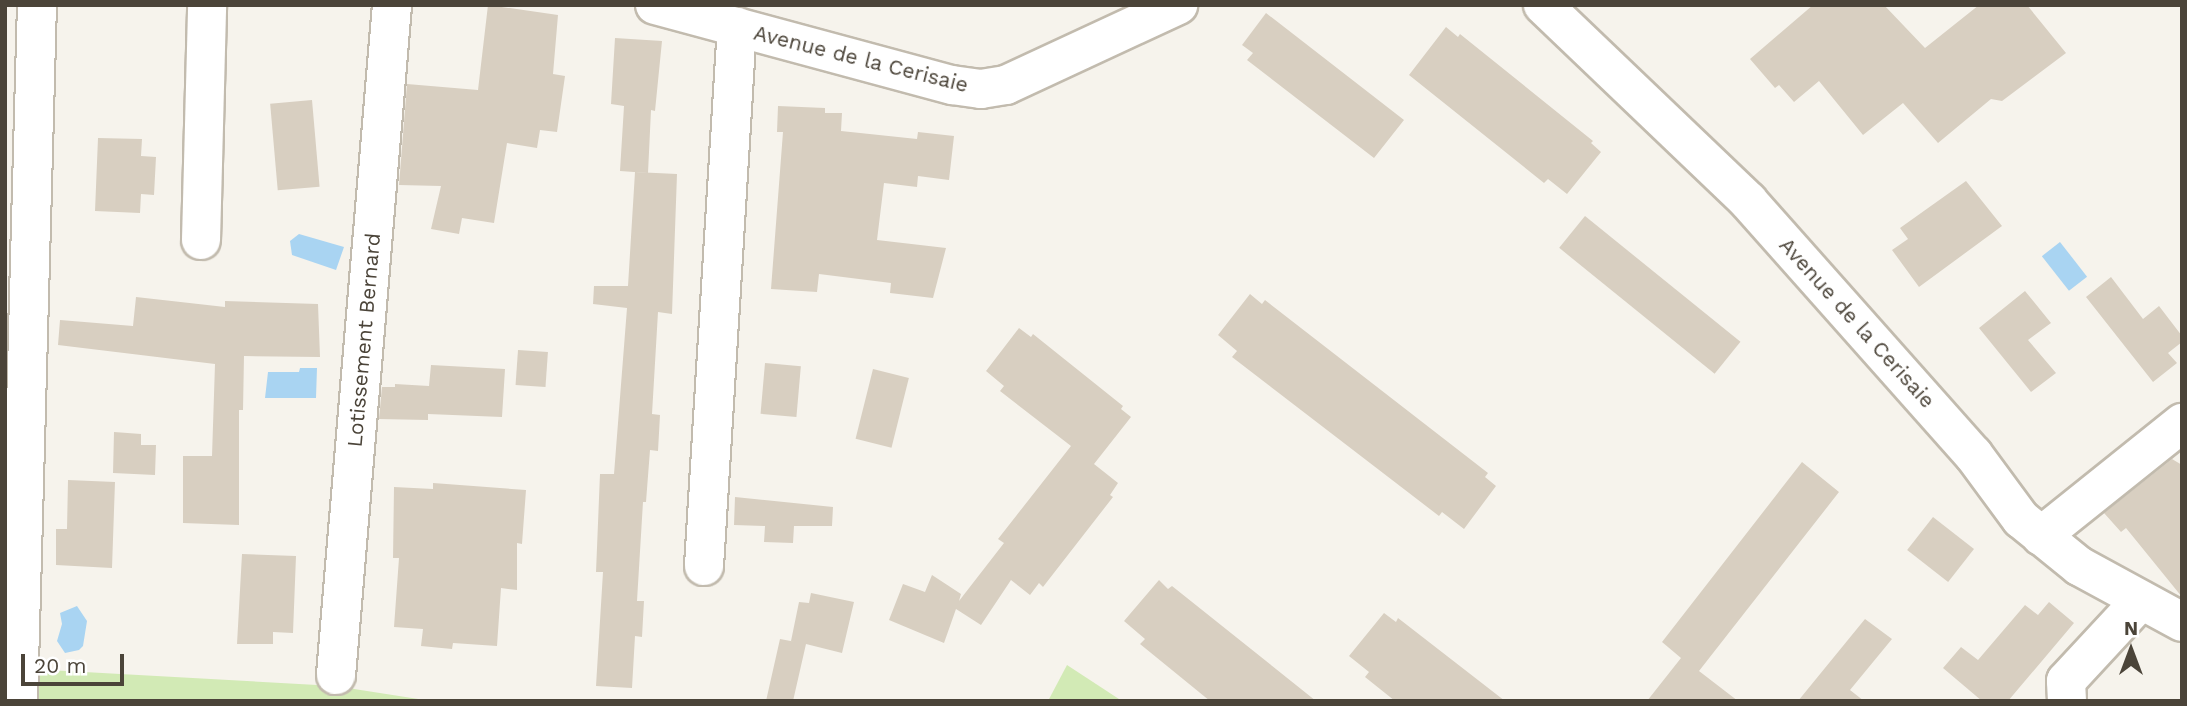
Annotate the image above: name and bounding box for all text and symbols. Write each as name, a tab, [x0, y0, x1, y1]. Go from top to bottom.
street label: Avenue de la Cerisaie	[751, 20, 971, 98]
street label: Lotissement Bernard	[342, 232, 386, 448]
street label: Avenue de la Cerisaie	[1774, 233, 1940, 413]
north arrow	[2096, 615, 2166, 685]
text: N	[2124, 617, 2138, 640]
scale bar	[24, 640, 128, 684]
text: 20 m	[34, 653, 86, 678]

